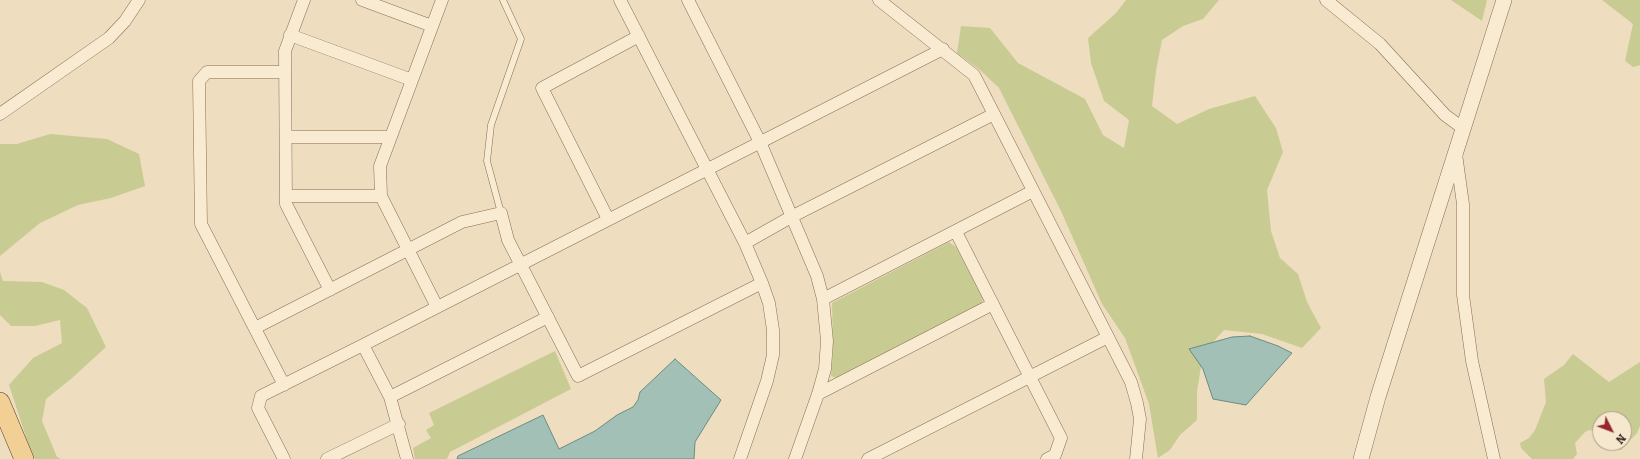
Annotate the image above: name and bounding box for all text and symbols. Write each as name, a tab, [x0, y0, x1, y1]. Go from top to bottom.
north arrow	[1592, 411, 1632, 451]
text: N	[1613, 431, 1628, 446]

